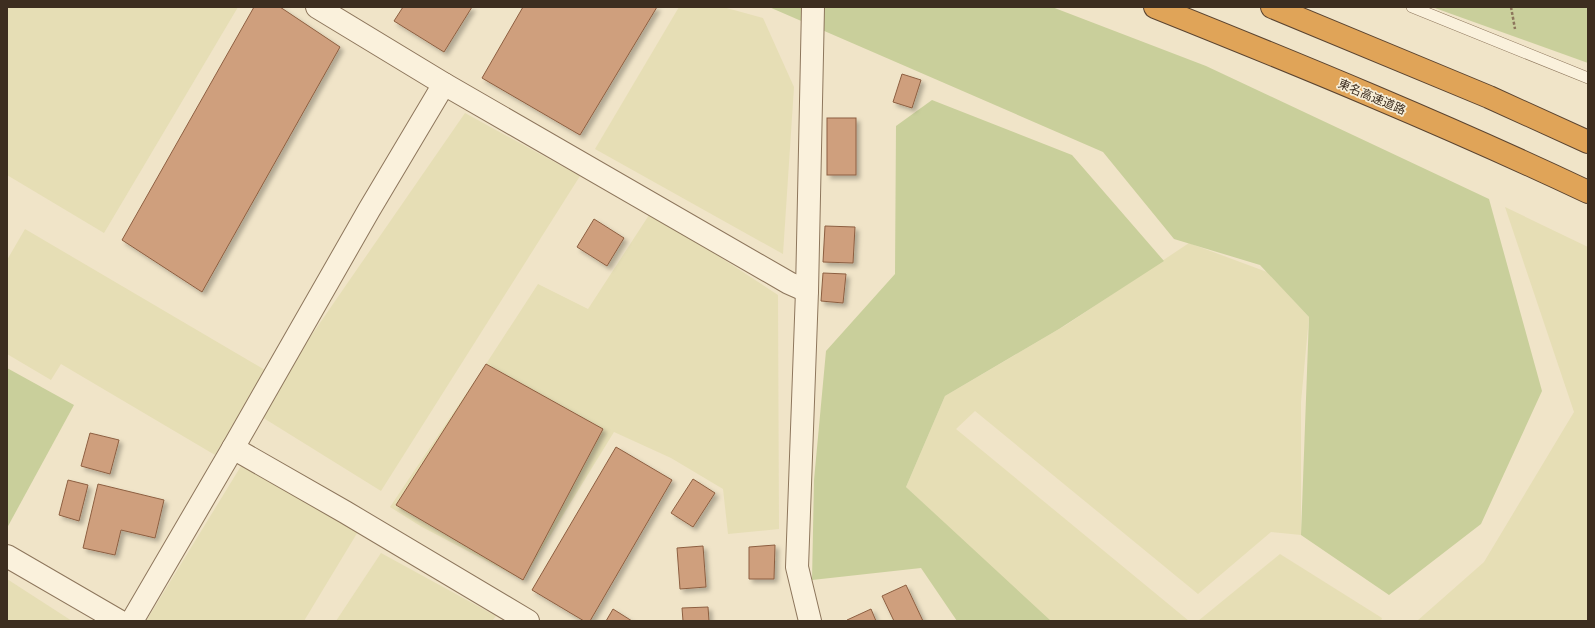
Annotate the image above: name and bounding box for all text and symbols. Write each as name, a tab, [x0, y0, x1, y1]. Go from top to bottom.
street label: 東名高速道路	[1336, 75, 1409, 118]

